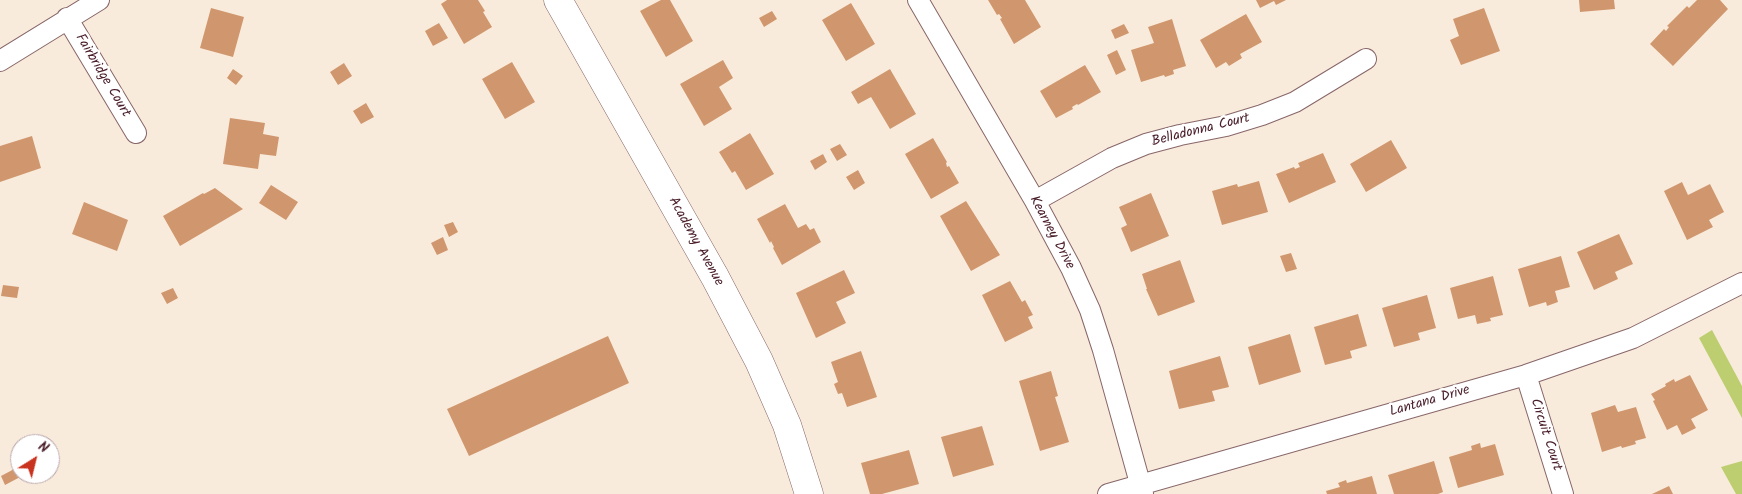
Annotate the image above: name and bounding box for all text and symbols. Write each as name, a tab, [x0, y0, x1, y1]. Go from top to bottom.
street label: Fairbridge Court	[71, 31, 133, 121]
street label: Belladonna Court	[1150, 111, 1252, 151]
street label: Kearney Drive	[1025, 193, 1077, 273]
street label: Academy Avenue	[664, 195, 726, 289]
street label: Lantana Drive	[1388, 383, 1472, 421]
street label: Circuit Court	[1525, 397, 1565, 473]
north arrow	[10, 434, 60, 484]
text: N	[33, 436, 53, 459]

